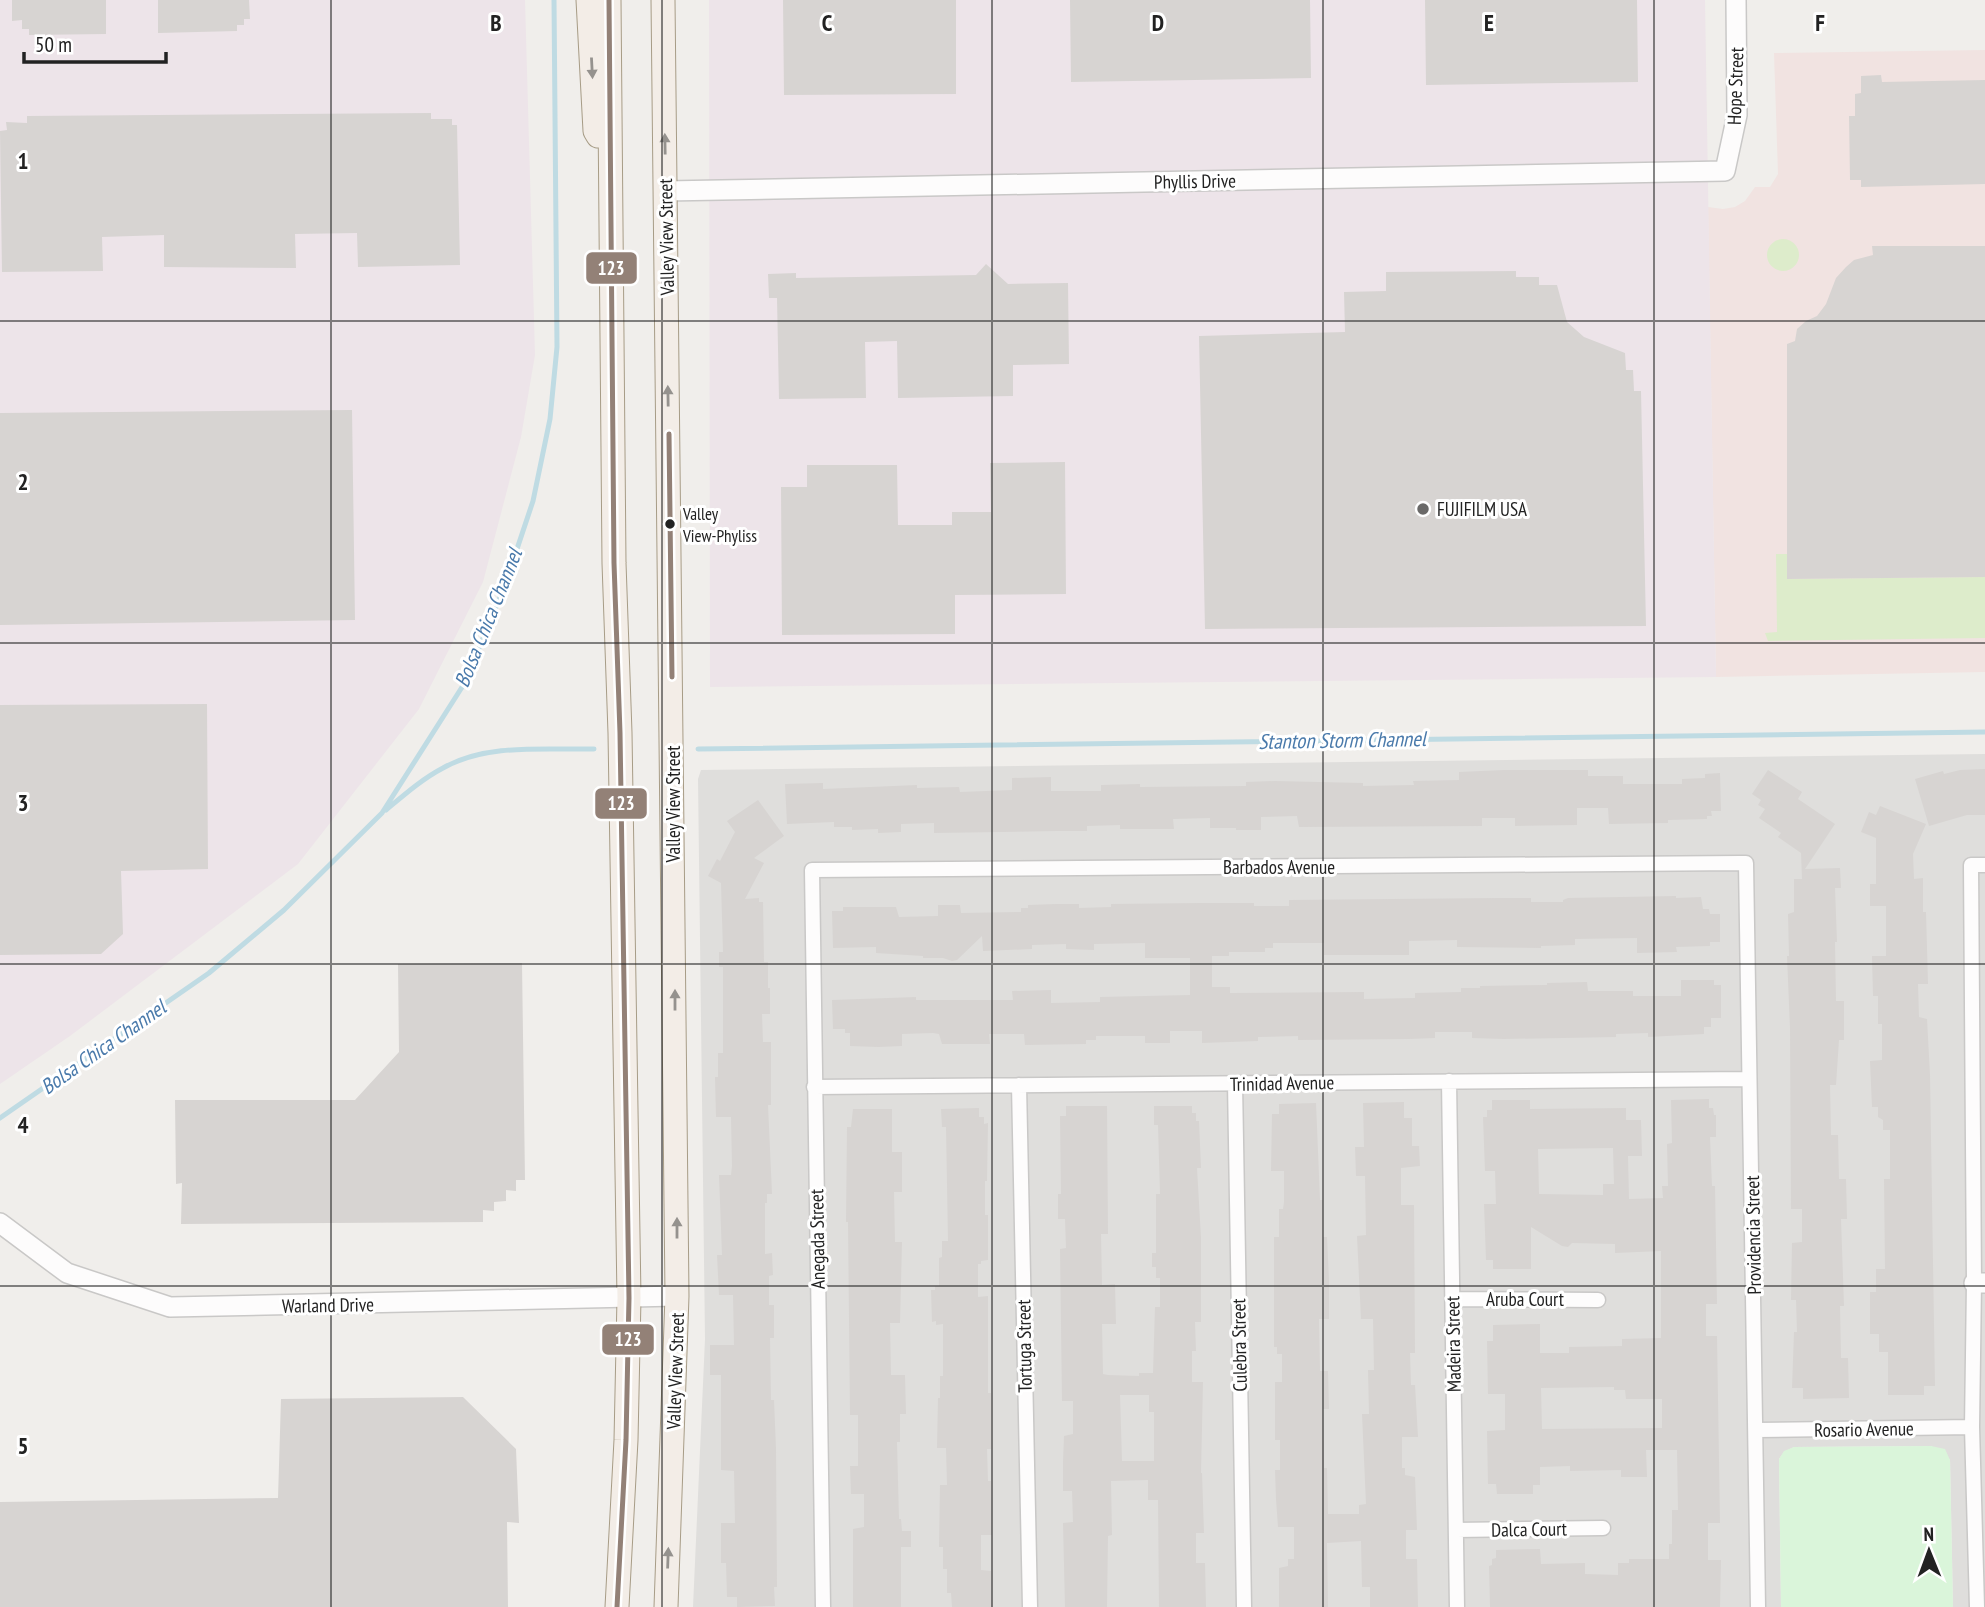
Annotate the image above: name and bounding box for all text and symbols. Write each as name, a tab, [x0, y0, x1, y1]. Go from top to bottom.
text: B	[490, 8, 502, 37]
text: C	[822, 8, 833, 37]
text: D	[1152, 8, 1164, 37]
text: E	[1484, 8, 1494, 37]
text: F	[1815, 8, 1825, 37]
scale bar	[24, 21, 166, 65]
text: 50 m	[35, 31, 72, 58]
street label: Hope Street	[1722, 46, 1748, 125]
one-way arrow	[587, 57, 598, 79]
one-way arrow	[659, 133, 671, 155]
text: 1	[18, 146, 29, 175]
street label: Phyllis Drive	[1154, 168, 1236, 194]
street label: Valley View Street	[653, 178, 679, 297]
line badge: 123	[585, 251, 638, 285]
text: 123	[597, 256, 625, 280]
one-way arrow	[662, 385, 674, 407]
text: 2	[18, 467, 29, 496]
place label: FUJIFILM USA	[1437, 497, 1527, 521]
marker: FUJIFILM USA	[1415, 501, 1431, 517]
place label: Valley View-Phyliss	[682, 503, 757, 547]
marker: Valley View-Phyliss	[663, 517, 677, 531]
water label: Bolsa Chica Channel	[448, 543, 529, 691]
water label: Stanton Storm Channel	[1258, 725, 1428, 755]
street label: Valley View Street	[661, 745, 685, 863]
line badge: 123	[594, 787, 648, 820]
text: 3	[18, 788, 29, 817]
text: 123	[607, 791, 635, 815]
street label: Barbados Avenue	[1223, 855, 1335, 879]
one-way arrow	[669, 989, 681, 1011]
water label: Bolsa Chica Channel	[35, 993, 173, 1100]
street label: Trinidad Avenue	[1230, 1070, 1334, 1096]
text: 4	[18, 1110, 29, 1139]
street label: Providencia Street	[1740, 1175, 1766, 1295]
street label: Anegada Street	[804, 1188, 830, 1289]
one-way arrow	[671, 1217, 683, 1239]
street label: Aruba Court	[1486, 1287, 1565, 1311]
street label: Warland Drive	[282, 1292, 374, 1318]
street label: Madeira Street	[1440, 1295, 1466, 1392]
street label: Culebra Street	[1226, 1297, 1252, 1392]
street label: Tortuga Street	[1011, 1299, 1037, 1393]
street label: Valley View Street	[661, 1311, 689, 1431]
line badge: 123	[601, 1323, 655, 1356]
text: 123	[614, 1327, 642, 1351]
street label: Rosario Avenue	[1814, 1416, 1914, 1442]
text: 5	[18, 1431, 29, 1460]
street label: Dalca Court	[1491, 1516, 1568, 1542]
north arrow	[1894, 1516, 1964, 1586]
text: N	[1923, 1522, 1934, 1546]
one-way arrow	[662, 1547, 673, 1569]

